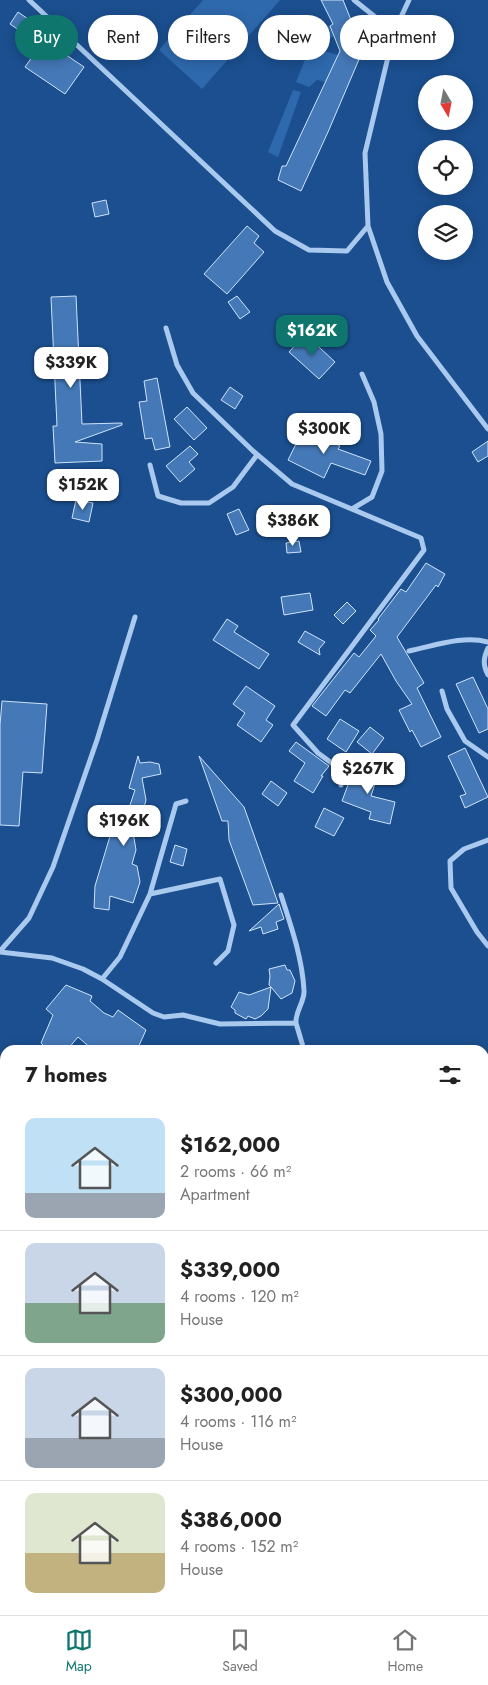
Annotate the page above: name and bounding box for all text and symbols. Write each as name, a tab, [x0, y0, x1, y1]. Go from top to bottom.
chip: Buy	[15, 15, 78, 60]
chip: Rent	[88, 15, 158, 60]
chip: Filters	[168, 15, 248, 60]
chip: New	[258, 15, 330, 60]
chip: Apartment	[340, 15, 454, 60]
north arrow	[418, 75, 472, 130]
map controls	[418, 75, 473, 260]
button: locate	[418, 140, 473, 195]
button: layers	[418, 205, 473, 260]
pin: $162K	[277, 314, 347, 357]
text: $162K	[287, 319, 337, 342]
pin: $339K	[36, 346, 106, 389]
text: $339K	[45, 351, 97, 374]
pin: $300K	[289, 412, 359, 455]
text: $300K	[298, 417, 350, 440]
pin: $152K	[48, 468, 118, 511]
text: $152K	[58, 473, 108, 496]
pin: $386K	[258, 504, 328, 547]
text: $386K	[267, 509, 319, 532]
pin: $267K	[333, 752, 403, 795]
text: $267K	[342, 757, 394, 780]
pin: $196K	[89, 804, 159, 847]
text: $196K	[99, 809, 149, 832]
text: 7 homes	[25, 1060, 107, 1090]
icon: filters	[436, 1061, 464, 1089]
text: $162,000	[180, 1130, 280, 1160]
icon: home	[65, 1138, 125, 1198]
text: 2 rooms · 66 m²	[180, 1160, 291, 1183]
text: Apartment	[180, 1183, 250, 1206]
text: $339,000	[180, 1255, 280, 1285]
icon: home	[65, 1263, 125, 1323]
text: 4 rooms · 120 m²	[180, 1285, 299, 1308]
text: House	[180, 1308, 223, 1331]
text: $300,000	[180, 1380, 282, 1410]
icon: home	[65, 1388, 125, 1448]
text: 4 rooms · 116 m²	[180, 1410, 297, 1433]
text: House	[180, 1433, 223, 1456]
text: $386,000	[180, 1505, 282, 1535]
icon: home	[65, 1513, 125, 1573]
text: 4 rooms · 152 m²	[180, 1535, 298, 1558]
text: House	[180, 1558, 223, 1581]
tab: Map	[65, 1626, 93, 1676]
tab: Saved	[222, 1626, 258, 1676]
tab: Home	[387, 1626, 423, 1676]

